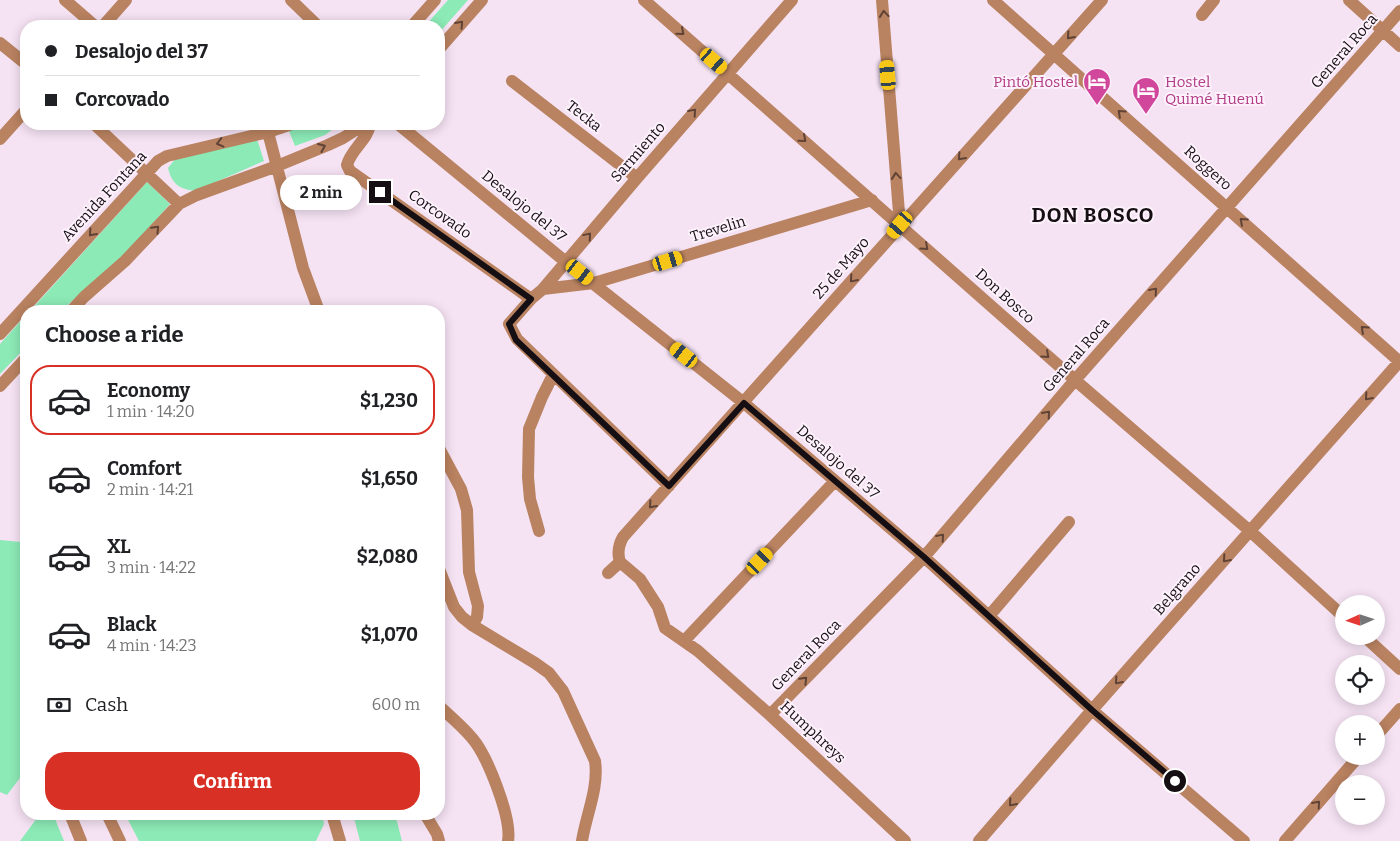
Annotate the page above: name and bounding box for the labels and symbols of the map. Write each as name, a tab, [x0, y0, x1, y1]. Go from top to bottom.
one-way arrow	[878, 10, 889, 18]
street label: General Roca	[1307, 10, 1381, 92]
one-way arrow	[455, 21, 464, 30]
one-way arrow	[675, 26, 684, 35]
one-way arrow	[1067, 31, 1076, 40]
car	[697, 45, 730, 77]
car	[879, 59, 896, 91]
hotel icon: Pintó Hostel	[1082, 67, 1112, 106]
place label: Pintó Hostel	[993, 73, 1078, 91]
place label: Hostel Quimé Huenú	[1165, 73, 1264, 108]
hotel icon: Hostel Quimé Huenú	[1131, 76, 1161, 115]
street label: Tecka	[563, 97, 605, 135]
one-way arrow	[688, 109, 697, 118]
one-way arrow	[1118, 109, 1127, 118]
street label: Sarmiento	[607, 118, 669, 186]
one-way arrow	[798, 133, 807, 142]
one-way arrow	[217, 138, 225, 148]
street label: Roggero	[1180, 142, 1236, 194]
one-way arrow	[317, 143, 326, 154]
street label: Avenida Fontana	[58, 147, 150, 245]
one-way arrow	[958, 152, 967, 161]
street label: Desalojo del 37	[478, 166, 570, 246]
one-way arrow	[891, 172, 902, 180]
callout: 2 min	[280, 174, 362, 210]
route end	[369, 181, 391, 203]
street label: Corcovado	[405, 186, 475, 242]
district label: DON BOSCO	[1031, 203, 1155, 227]
car	[884, 209, 915, 241]
street label: Trevelin	[688, 212, 748, 246]
one-way arrow	[1239, 218, 1248, 227]
one-way arrow	[150, 225, 159, 234]
one-way arrow	[89, 227, 98, 236]
one-way arrow	[582, 232, 591, 241]
street label: 25 de Mayo	[809, 233, 873, 303]
one-way arrow	[919, 241, 928, 250]
car	[651, 249, 684, 273]
car	[563, 257, 596, 287]
street label: Don Bosco	[972, 265, 1038, 327]
one-way arrow	[850, 273, 859, 282]
one-way arrow	[1148, 288, 1157, 297]
street label: General Roca	[1039, 314, 1113, 396]
one-way arrow	[1360, 326, 1369, 335]
car	[667, 340, 700, 370]
one-way arrow	[1041, 349, 1050, 358]
one-way arrow	[1365, 392, 1374, 401]
one-way arrow	[1041, 410, 1050, 419]
street label: Desalojo del 37	[793, 421, 883, 503]
one-way arrow	[649, 499, 658, 508]
one-way arrow	[935, 534, 944, 543]
car	[744, 545, 775, 577]
one-way arrow	[1223, 553, 1232, 562]
street label: Belgrano	[1150, 559, 1204, 619]
north arrow	[1335, 595, 1385, 645]
street label: General Roca	[767, 616, 845, 694]
one-way arrow	[1115, 675, 1124, 684]
one-way arrow	[799, 676, 808, 685]
street label: Humphreys	[777, 697, 849, 767]
route start	[1164, 770, 1186, 792]
one-way arrow	[1009, 798, 1018, 807]
one-way arrow	[1311, 801, 1320, 810]

